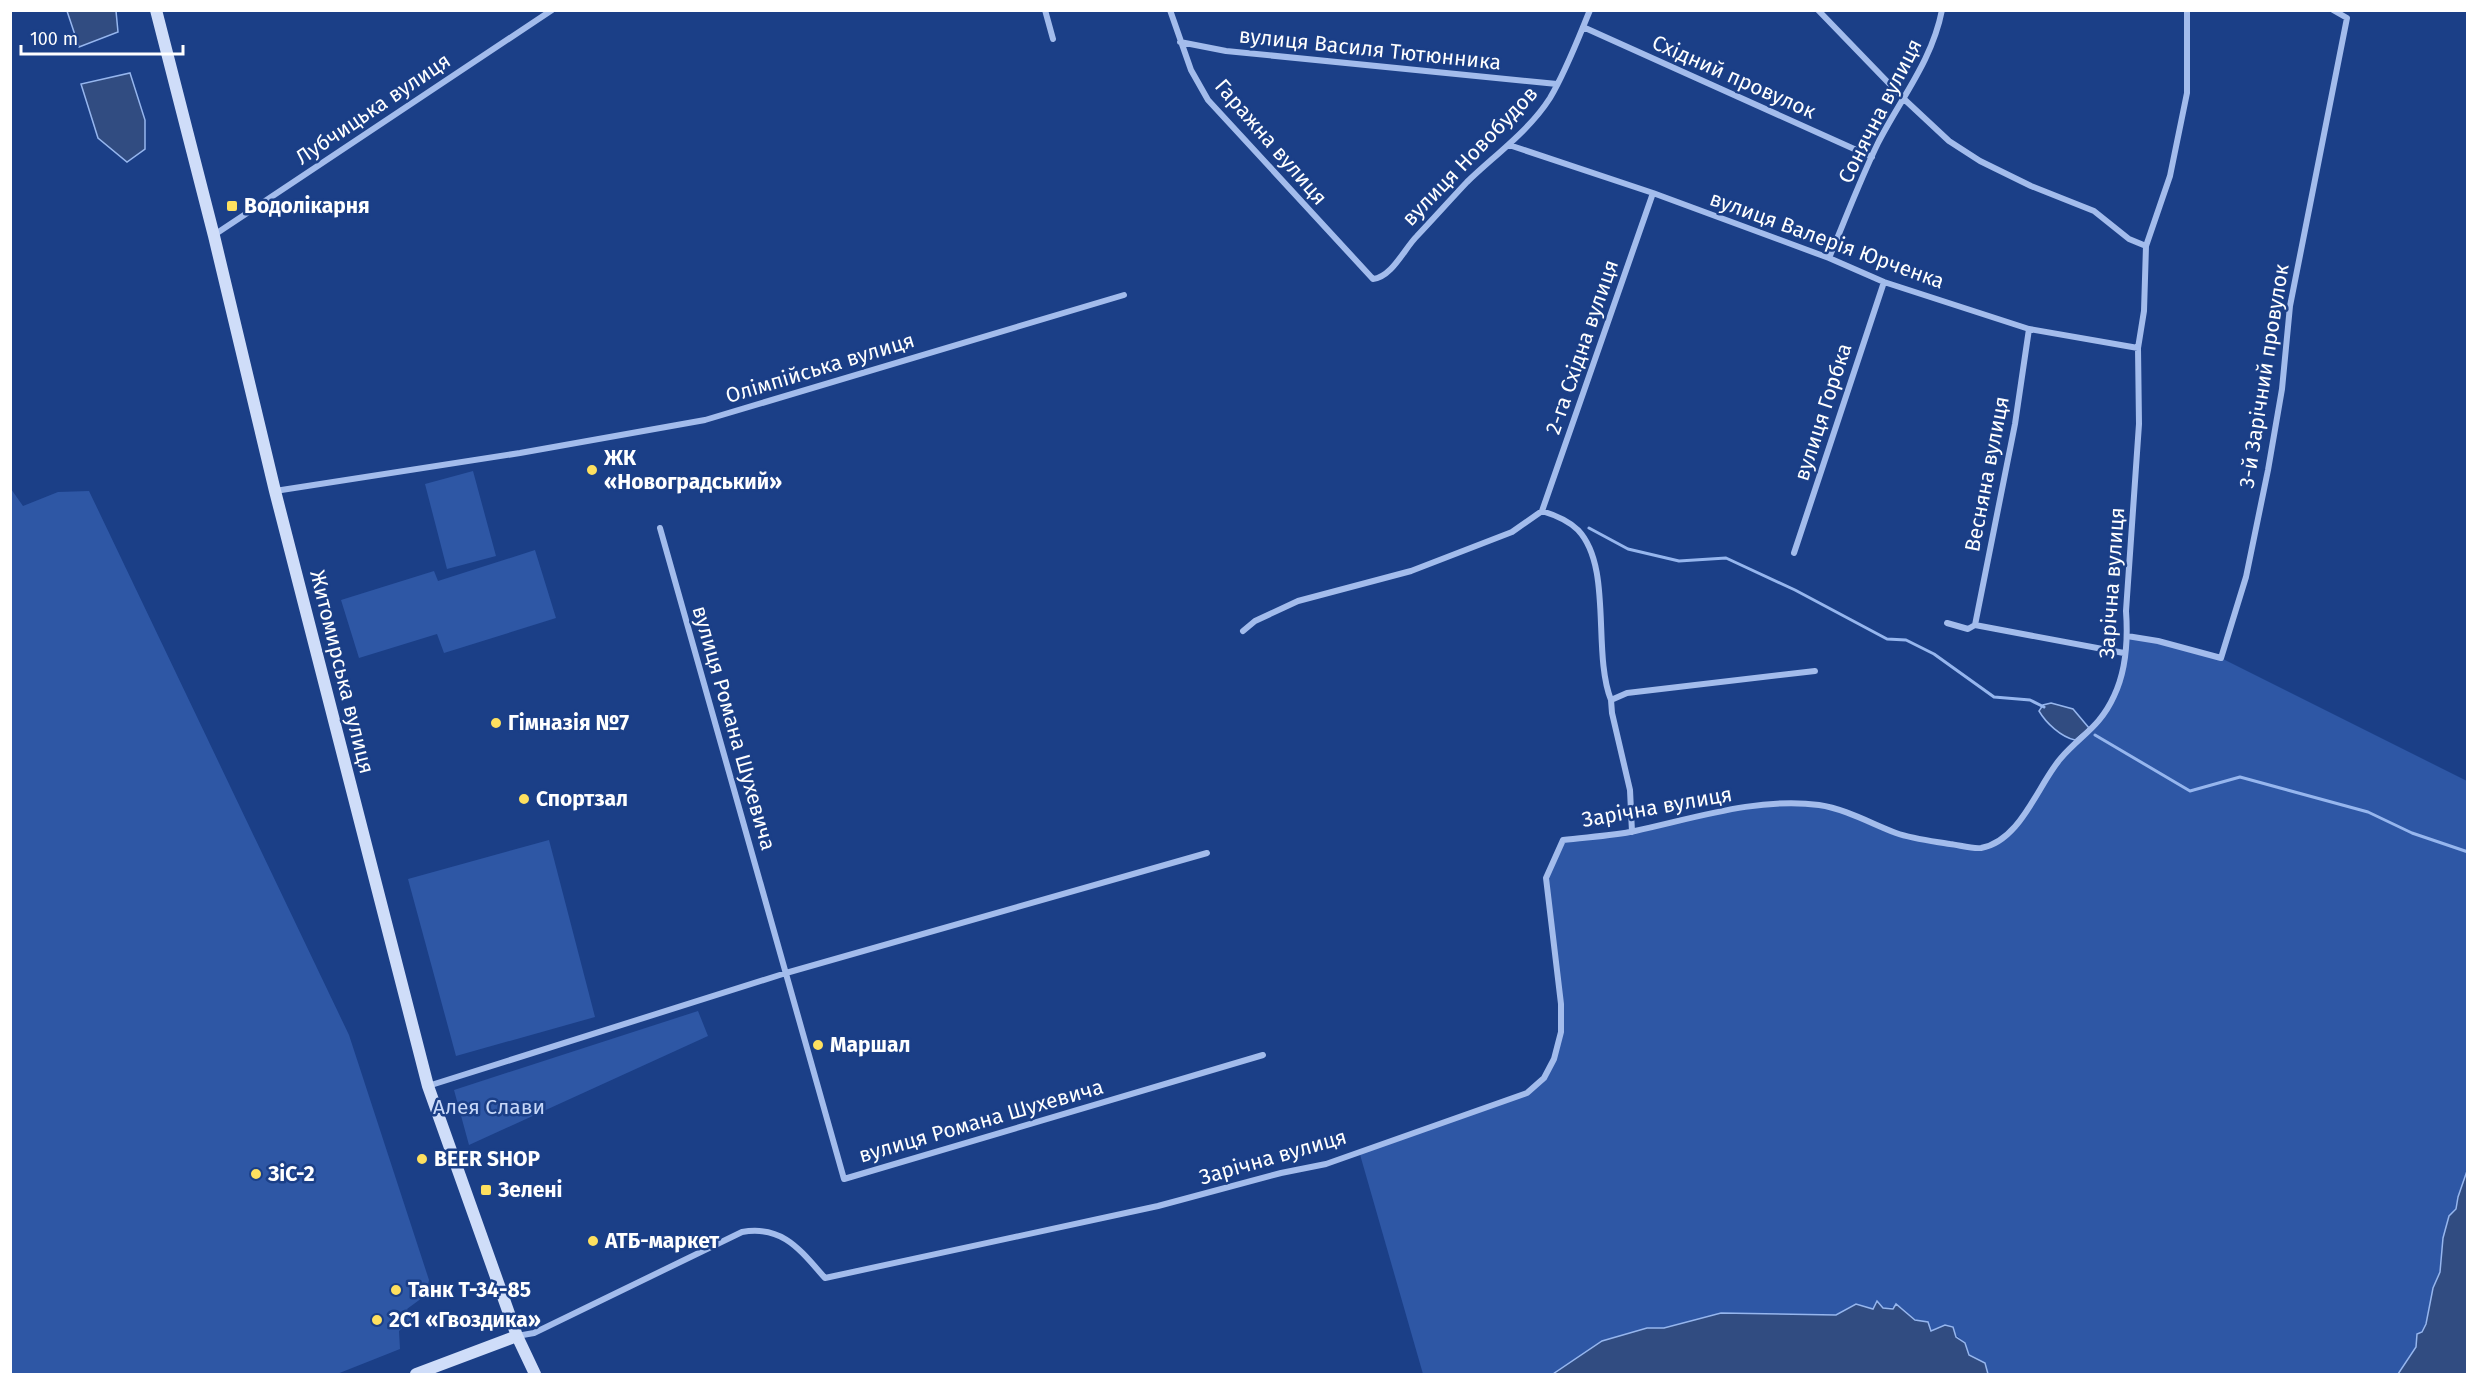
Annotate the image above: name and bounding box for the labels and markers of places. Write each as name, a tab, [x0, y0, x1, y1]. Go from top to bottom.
place label: Водолікарня	[244, 193, 370, 219]
marker: Водолікарня	[225, 199, 239, 213]
place label: ЖК «Новоградський»	[603, 445, 782, 495]
marker: ЖК «Новоградський»	[585, 463, 599, 477]
place label: Гімназія №7	[508, 710, 629, 736]
marker: Гімназія №7	[489, 716, 503, 730]
place label: Спортзал	[536, 786, 628, 812]
marker: Спортзал	[517, 792, 531, 806]
place label: Маршал	[830, 1032, 910, 1058]
marker: Маршал	[811, 1038, 825, 1052]
place label: BEER SHOP	[434, 1146, 540, 1172]
marker: BEER SHOP	[415, 1152, 429, 1166]
place label: ЗіС-2	[267, 1161, 315, 1187]
marker: ЗіС-2	[249, 1167, 263, 1181]
place label: Зелені	[497, 1177, 563, 1203]
marker: Зелені	[479, 1183, 493, 1197]
place label: АТБ-маркет	[604, 1228, 720, 1254]
marker: АТБ-маркет	[586, 1234, 600, 1248]
place label: Танк Т-34-85	[408, 1277, 531, 1303]
marker: Танк Т-34-85	[389, 1283, 403, 1297]
place label: 2С1 «Гвоздика»	[389, 1307, 541, 1333]
marker: 2С1 «Гвоздика»	[370, 1313, 384, 1327]

